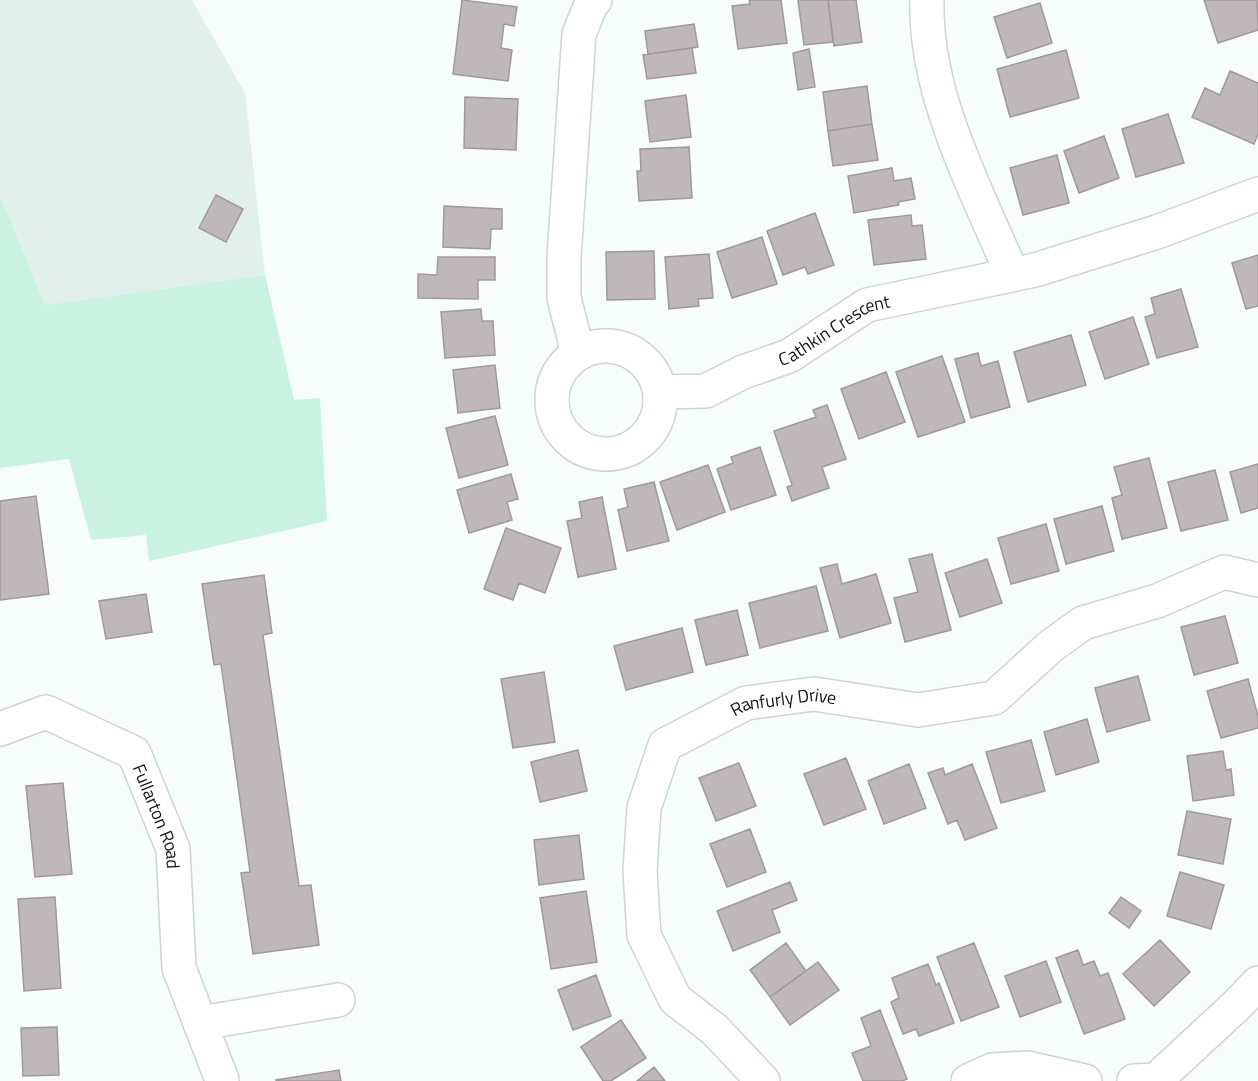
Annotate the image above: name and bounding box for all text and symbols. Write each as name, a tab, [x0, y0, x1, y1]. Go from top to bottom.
street label: Cathkin Crescent	[774, 287, 893, 372]
street label: Ranfurly Drive	[725, 680, 838, 723]
street label: Fullarton Road	[126, 759, 187, 869]

